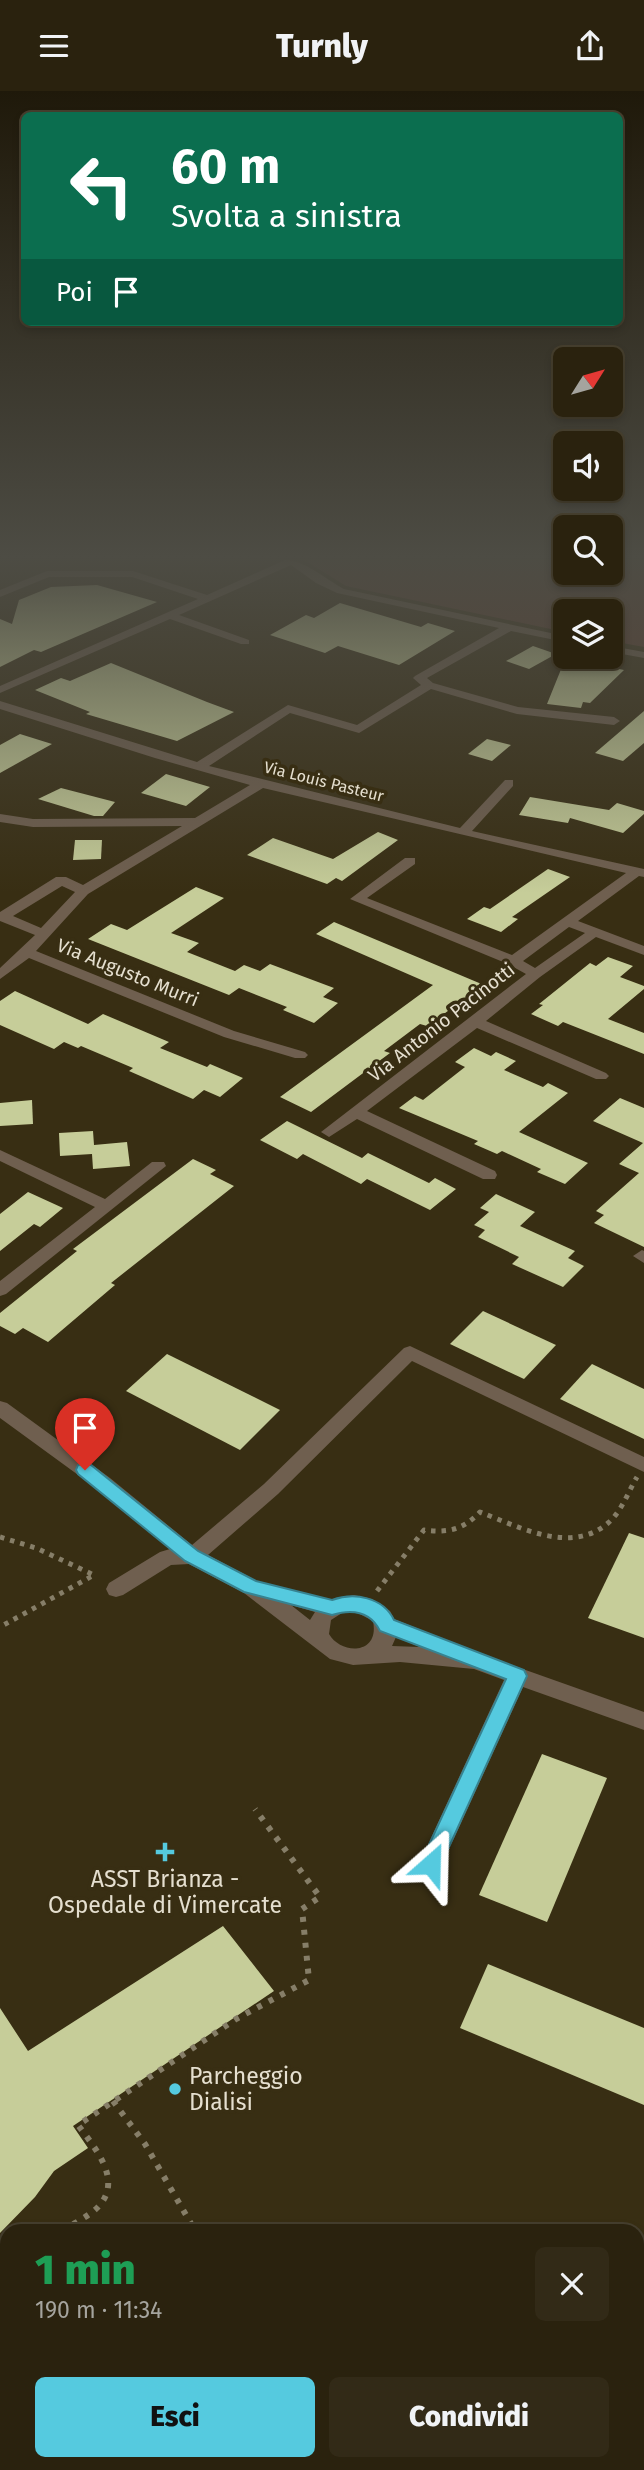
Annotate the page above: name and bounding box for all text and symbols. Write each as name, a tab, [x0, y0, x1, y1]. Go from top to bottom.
icon: menu	[35, 27, 73, 65]
text: Turnly	[276, 27, 368, 65]
icon: share	[571, 27, 609, 65]
text: 60 m	[171, 137, 280, 196]
icon: left	[56, 140, 147, 231]
text: Svolta a sinistra	[171, 197, 402, 235]
icon: arrive	[107, 273, 145, 311]
text: Poi	[56, 277, 93, 308]
north arrow	[553, 347, 623, 417]
map controls	[553, 347, 623, 669]
button: sound	[553, 431, 623, 501]
button: search	[553, 515, 623, 585]
button: layers	[553, 599, 623, 669]
street label: Via Louis Pasteur	[262, 757, 387, 806]
street label: Via Augusto Murri	[53, 933, 202, 1011]
street label: Via Antonio Pacinotti	[363, 958, 519, 1087]
pin	[55, 1398, 115, 1470]
icon: arrive	[66, 1409, 104, 1447]
position arrow	[394, 1827, 468, 1901]
marker: ASST Brianza - Ospedale di Vimercate	[155, 1842, 175, 1862]
place label: ASST Brianza - Ospedale di Vimercate	[48, 1865, 282, 1919]
place label: Parcheggio Dialisi	[189, 2062, 303, 2116]
marker: Parcheggio Dialisi	[167, 2081, 183, 2097]
text: 1 min	[35, 2245, 136, 2295]
button: close	[535, 2247, 609, 2321]
text: 190 m · 11:34	[35, 2296, 162, 2324]
button: Esci	[35, 2377, 315, 2457]
button: Condividi	[329, 2377, 609, 2457]

